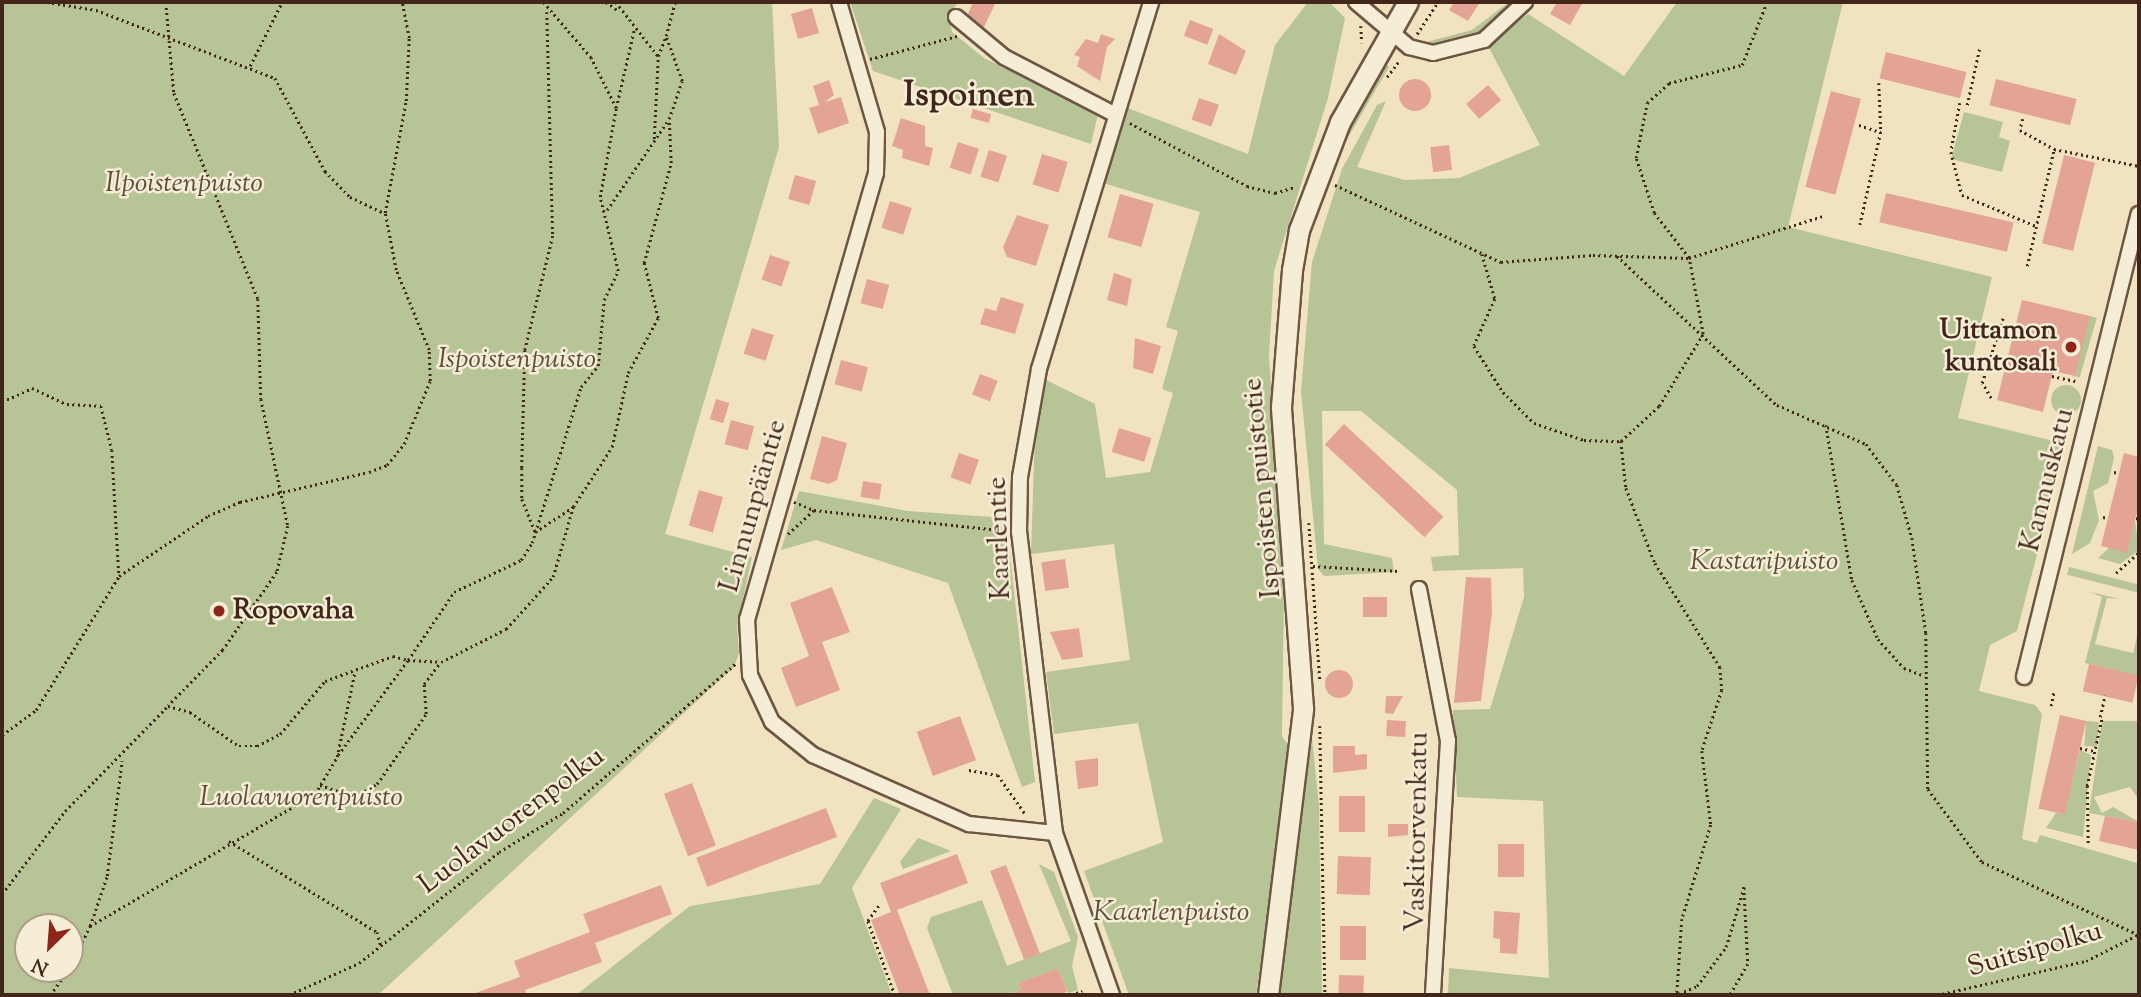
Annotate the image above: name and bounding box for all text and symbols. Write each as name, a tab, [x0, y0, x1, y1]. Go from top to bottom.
district label: Ispoinen	[903, 76, 1035, 118]
park label: Ilpoistenpuisto	[105, 167, 263, 201]
place label: Uittamon kuntosali	[1940, 314, 2057, 380]
marker: Uittamon kuntosali	[2063, 339, 2079, 355]
park label: Ispoistenpuisto	[438, 343, 596, 377]
street label: Ispoisten puistotie	[1237, 376, 1289, 600]
street label: Kannuskatu	[2014, 405, 2082, 555]
street label: Linnunpääntie	[713, 416, 795, 596]
street label: Kaarlentie	[981, 476, 1019, 600]
park label: Kastaripuisto	[1690, 545, 1838, 579]
place label: Ropovaha	[233, 594, 354, 628]
marker: Ropovaha	[211, 603, 227, 619]
street label: Vaskitorvenkatu	[1399, 732, 1437, 932]
street label: Luolavuorenpolku	[412, 740, 612, 902]
park label: Luolavuorenpuisto	[199, 781, 403, 815]
park label: Kaarlenpuisto	[1093, 896, 1249, 930]
north arrow	[14, 913, 84, 983]
street label: Suitsipolku	[1964, 915, 2106, 985]
text: N	[28, 950, 53, 981]

